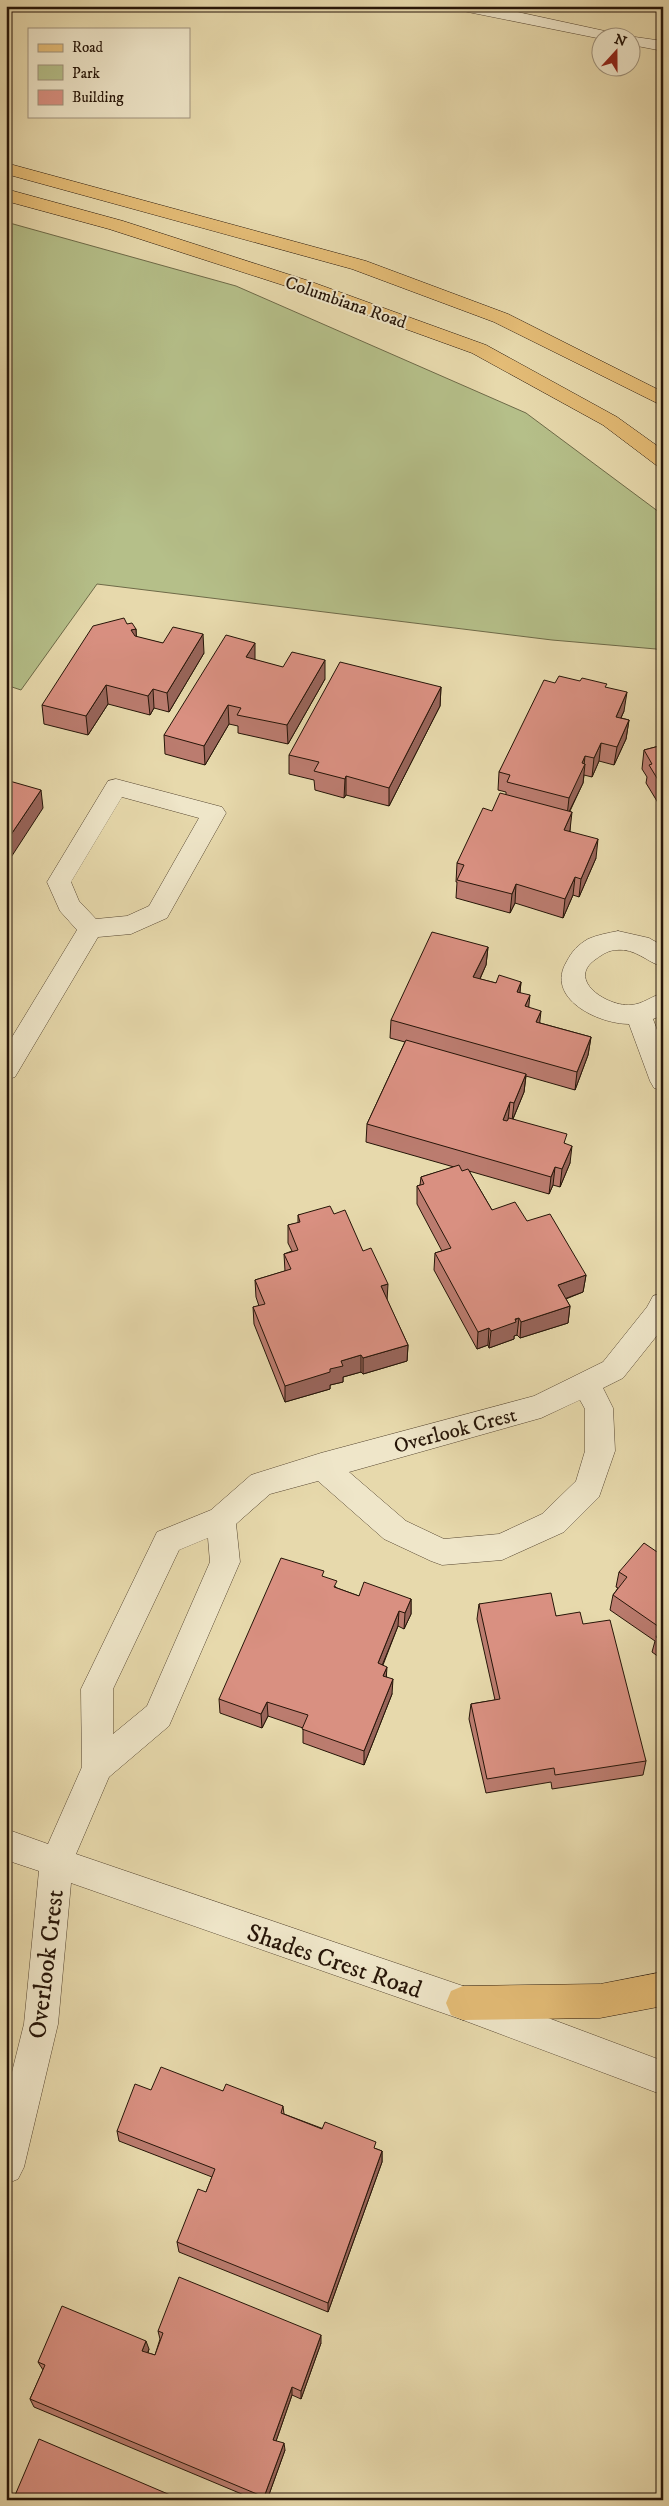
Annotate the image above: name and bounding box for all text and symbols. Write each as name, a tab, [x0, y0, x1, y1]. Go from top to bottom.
legend	[28, 28, 190, 118]
north arrow	[592, 28, 642, 78]
text: N	[612, 30, 629, 51]
text: Road	[72, 38, 104, 57]
text: Park	[72, 64, 101, 83]
text: Building	[72, 88, 124, 107]
street label: Columbiana Road	[282, 272, 409, 334]
street label: Overlook Crest	[391, 1402, 520, 1460]
street label: Overlook Crest	[22, 1888, 71, 2041]
street label: Shades Crest Road	[243, 1917, 427, 2006]

